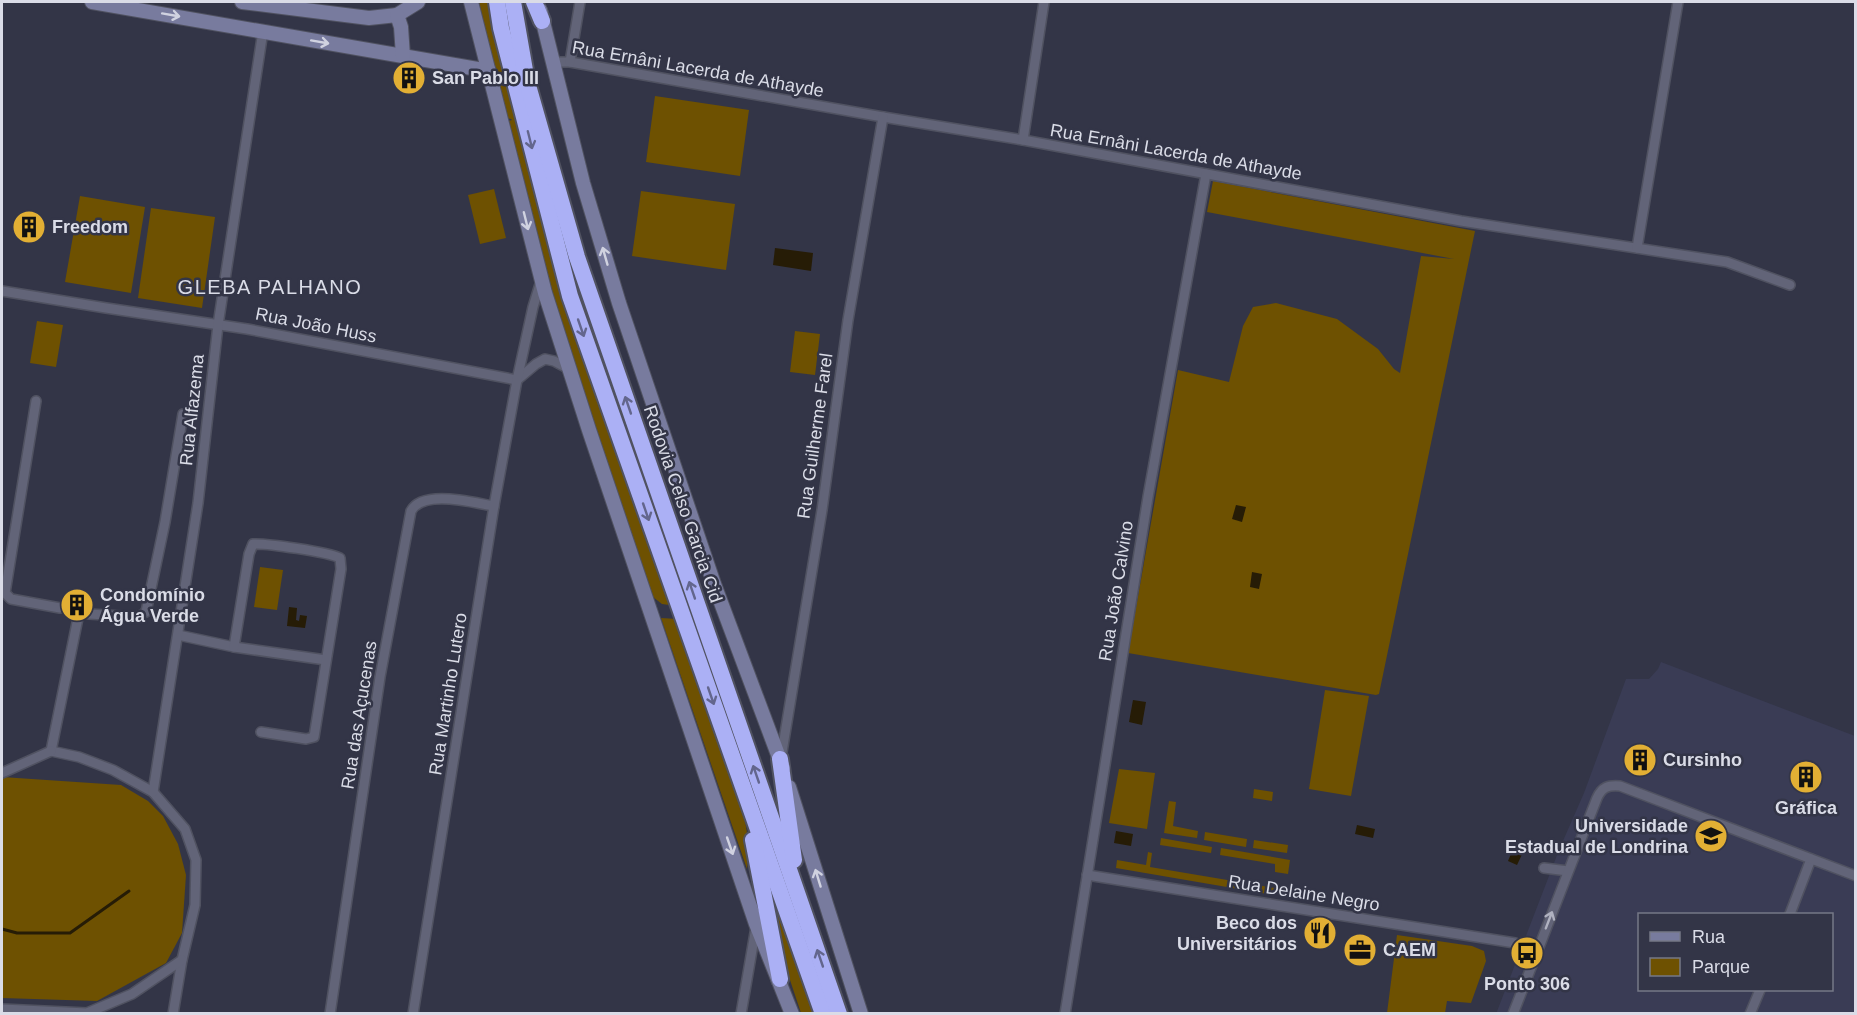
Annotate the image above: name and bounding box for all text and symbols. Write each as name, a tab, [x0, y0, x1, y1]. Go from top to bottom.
one-way arrow	[160, 10, 180, 21]
one-way arrow	[310, 36, 330, 47]
street label: Rua Ernâni Lacerda de Athayde	[571, 37, 825, 101]
building icon: San Pablo III	[391, 60, 427, 96]
place label: San Pablo III	[432, 68, 539, 88]
street label: Rua Ernâni Lacerda de Athayde	[1049, 120, 1303, 184]
one-way arrow	[524, 130, 536, 149]
building icon: Freedom	[11, 209, 47, 245]
one-way arrow	[521, 211, 533, 230]
place label: Freedom	[52, 217, 128, 237]
one-way arrow	[599, 247, 610, 266]
district label: GLEBA PALHANO	[178, 276, 362, 298]
street label: Rua João Huss	[254, 303, 378, 347]
one-way arrow	[576, 318, 587, 337]
street label: Rua Alfazema	[176, 352, 208, 467]
street label: Rua Guilherme Farel	[793, 352, 837, 520]
one-way arrow	[622, 397, 633, 415]
street label: Rodovia Celso Garcia Cid	[640, 403, 726, 605]
one-way arrow	[641, 502, 652, 521]
street label: Rua João Calvino	[1095, 519, 1137, 663]
one-way arrow	[686, 581, 697, 600]
place label: Condomínio Água Verde	[100, 585, 205, 626]
building icon: Condomínio Água Verde	[59, 587, 95, 623]
street label: Rua Martinho Lutero	[425, 611, 471, 777]
street label: Rua das Açucenas	[337, 639, 381, 791]
one-way arrow	[706, 686, 717, 705]
building icon: Cursinho	[1622, 742, 1658, 778]
place label: Cursinho	[1663, 750, 1742, 770]
building icon: Gráfica	[1788, 759, 1824, 795]
one-way arrow	[750, 765, 761, 784]
place label: Gráfica	[1775, 798, 1838, 818]
place label: Universidade Estadual de Londrina	[1505, 816, 1689, 857]
school or university icon: Universidade Estadual de Londrina	[1693, 818, 1729, 854]
one-way arrow	[725, 836, 736, 855]
one-way arrow	[811, 869, 822, 888]
street label: Rua Delaine Negro	[1227, 871, 1381, 915]
one-way arrow	[1544, 911, 1555, 930]
place label: Beco dos Universitários	[1177, 913, 1297, 954]
legend	[1638, 913, 1833, 991]
restaurant icon: Beco dos Universitários	[1302, 915, 1338, 951]
text: Rua	[1692, 927, 1726, 947]
office icon: CAEM	[1342, 932, 1378, 968]
bus stop icon: Ponto 306	[1509, 935, 1545, 971]
place label: CAEM	[1383, 940, 1436, 960]
one-way arrow	[813, 949, 824, 968]
text: Parque	[1692, 957, 1750, 977]
place label: Ponto 306	[1484, 974, 1570, 994]

